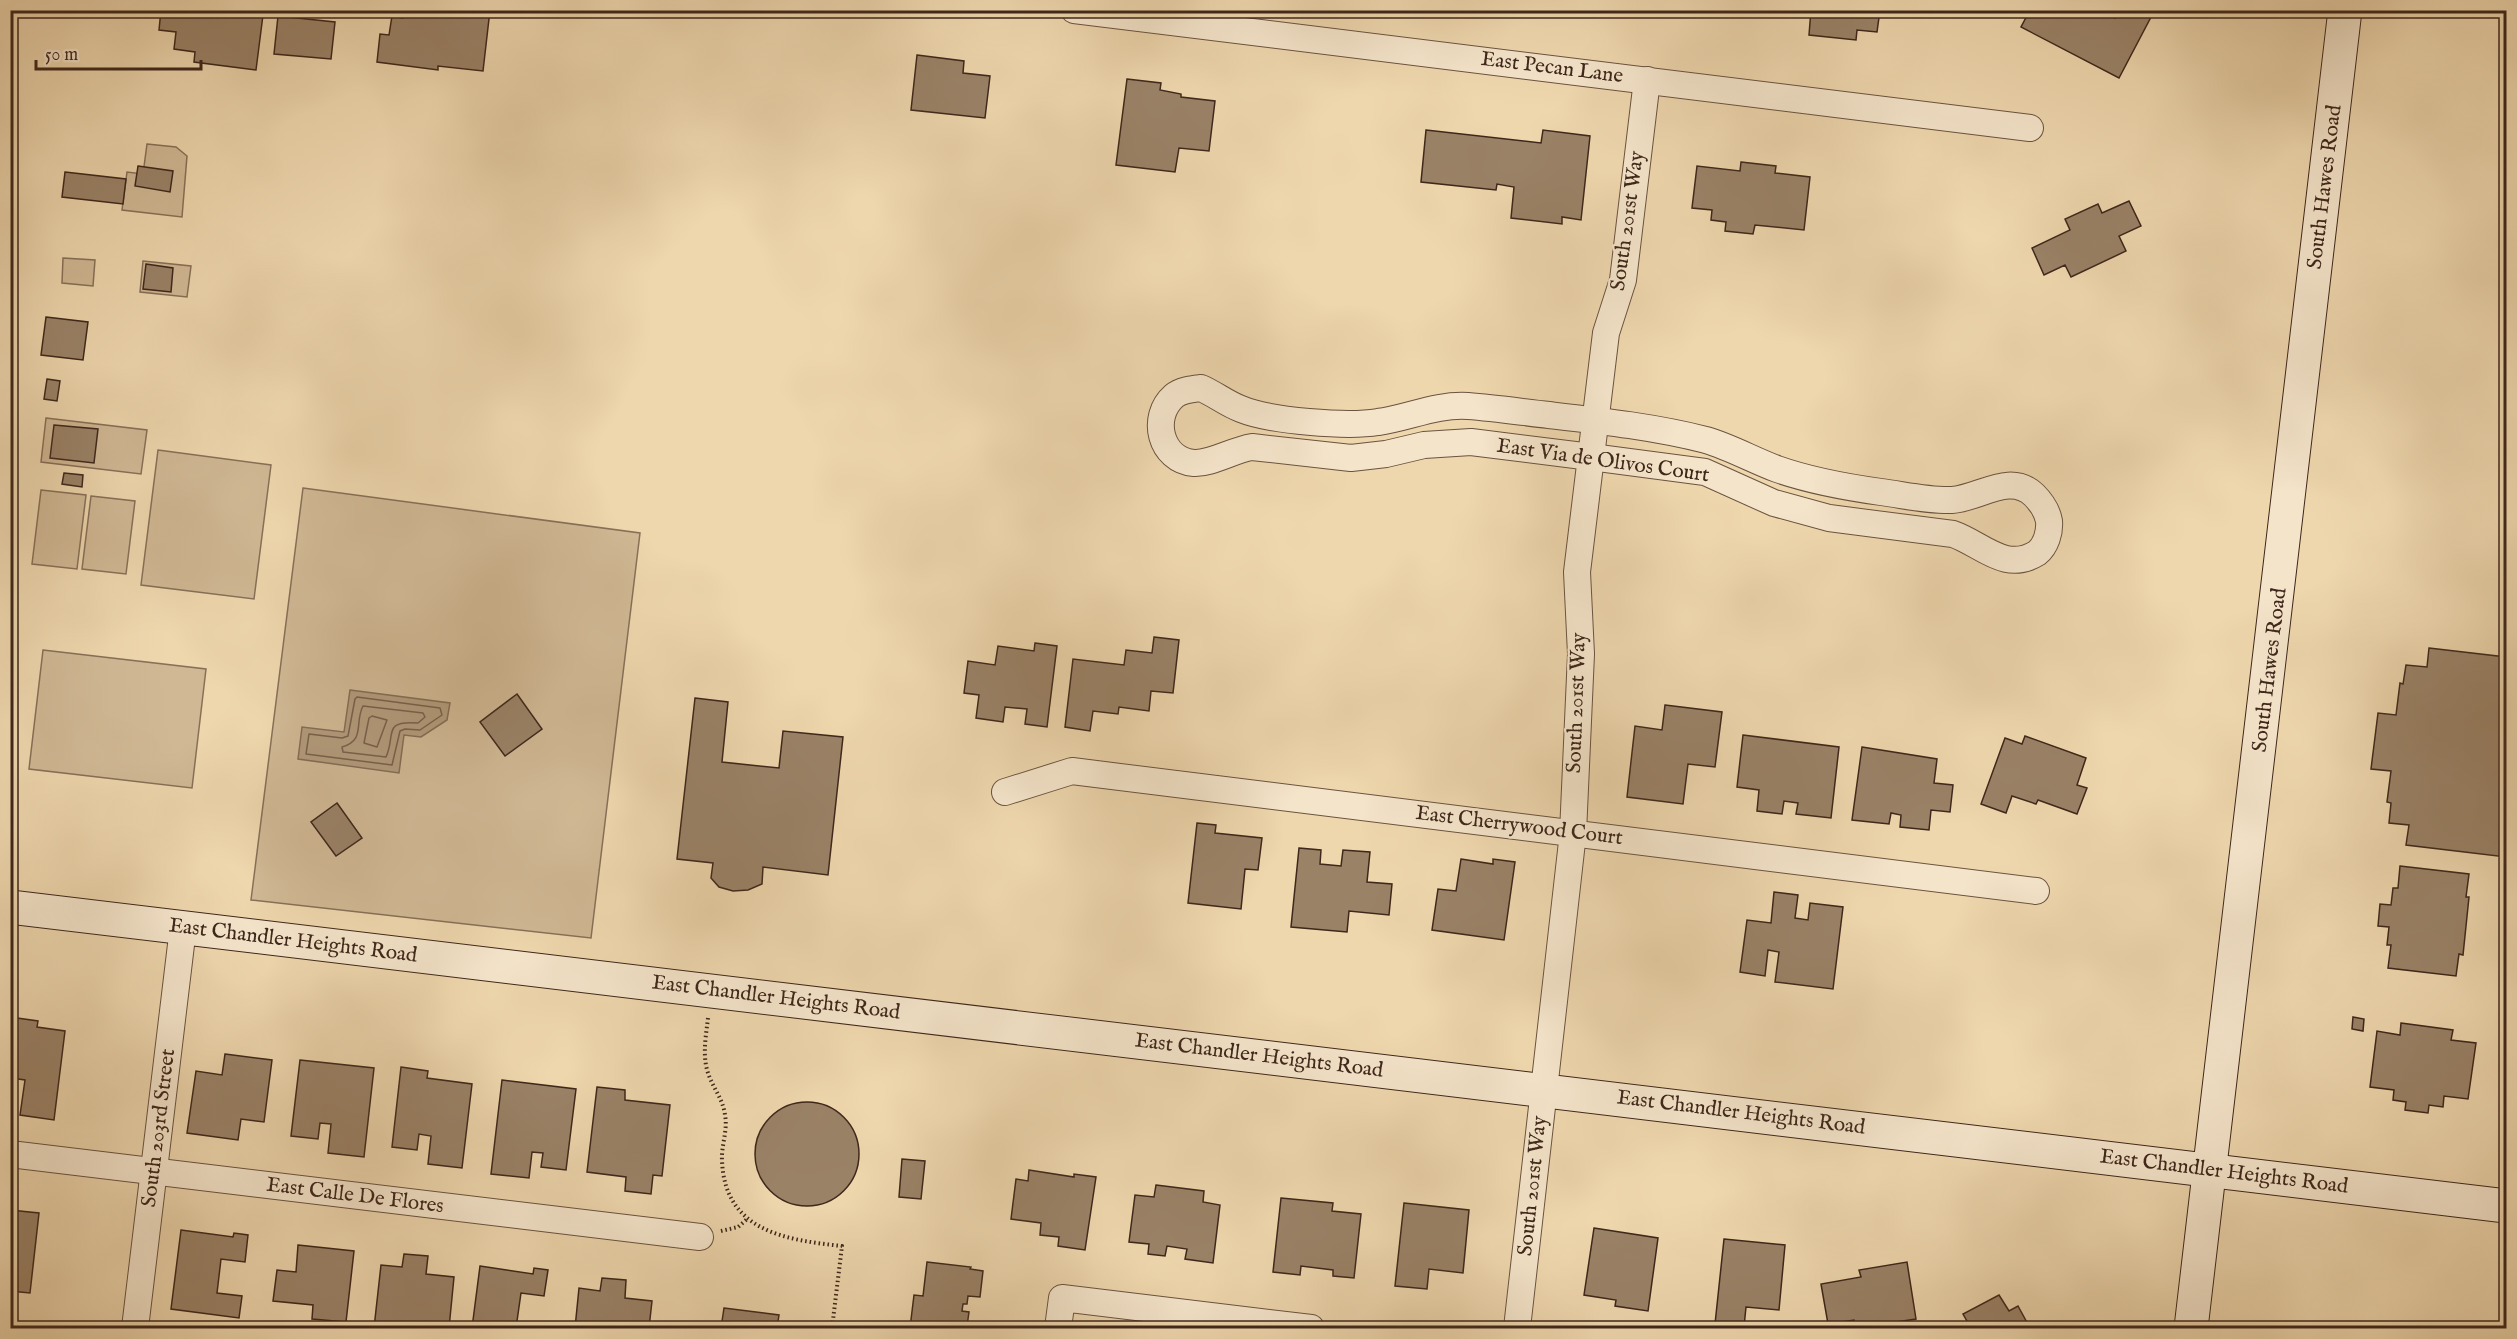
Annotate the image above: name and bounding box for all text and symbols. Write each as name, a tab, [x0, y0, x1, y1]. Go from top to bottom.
scale bar	[36, 33, 201, 71]
text: 50 m	[45, 44, 78, 67]
street label: East Pecan Lane	[1479, 46, 1625, 90]
street label: South Hawes Road	[2302, 102, 2349, 271]
street label: South 201st Way	[1605, 149, 1651, 293]
street label: East Via de Olivos Court	[1495, 433, 1711, 489]
street label: South Hawes Road	[2247, 585, 2294, 754]
street label: South 201st Way	[1561, 632, 1593, 774]
street label: East Cherrywood Court	[1414, 800, 1624, 852]
street label: East Chandler Heights Road	[167, 912, 420, 970]
street label: East Chandler Heights Road	[650, 969, 903, 1027]
street label: East Chandler Heights Road	[1133, 1027, 1386, 1085]
street label: South 203rd Street	[136, 1047, 182, 1209]
street label: East Chandler Heights Road	[1615, 1084, 1868, 1142]
street label: South 201st Way	[1512, 1114, 1554, 1257]
street label: East Chandler Heights Road	[2098, 1143, 2351, 1201]
street label: East Calle De Flores	[265, 1172, 445, 1220]

